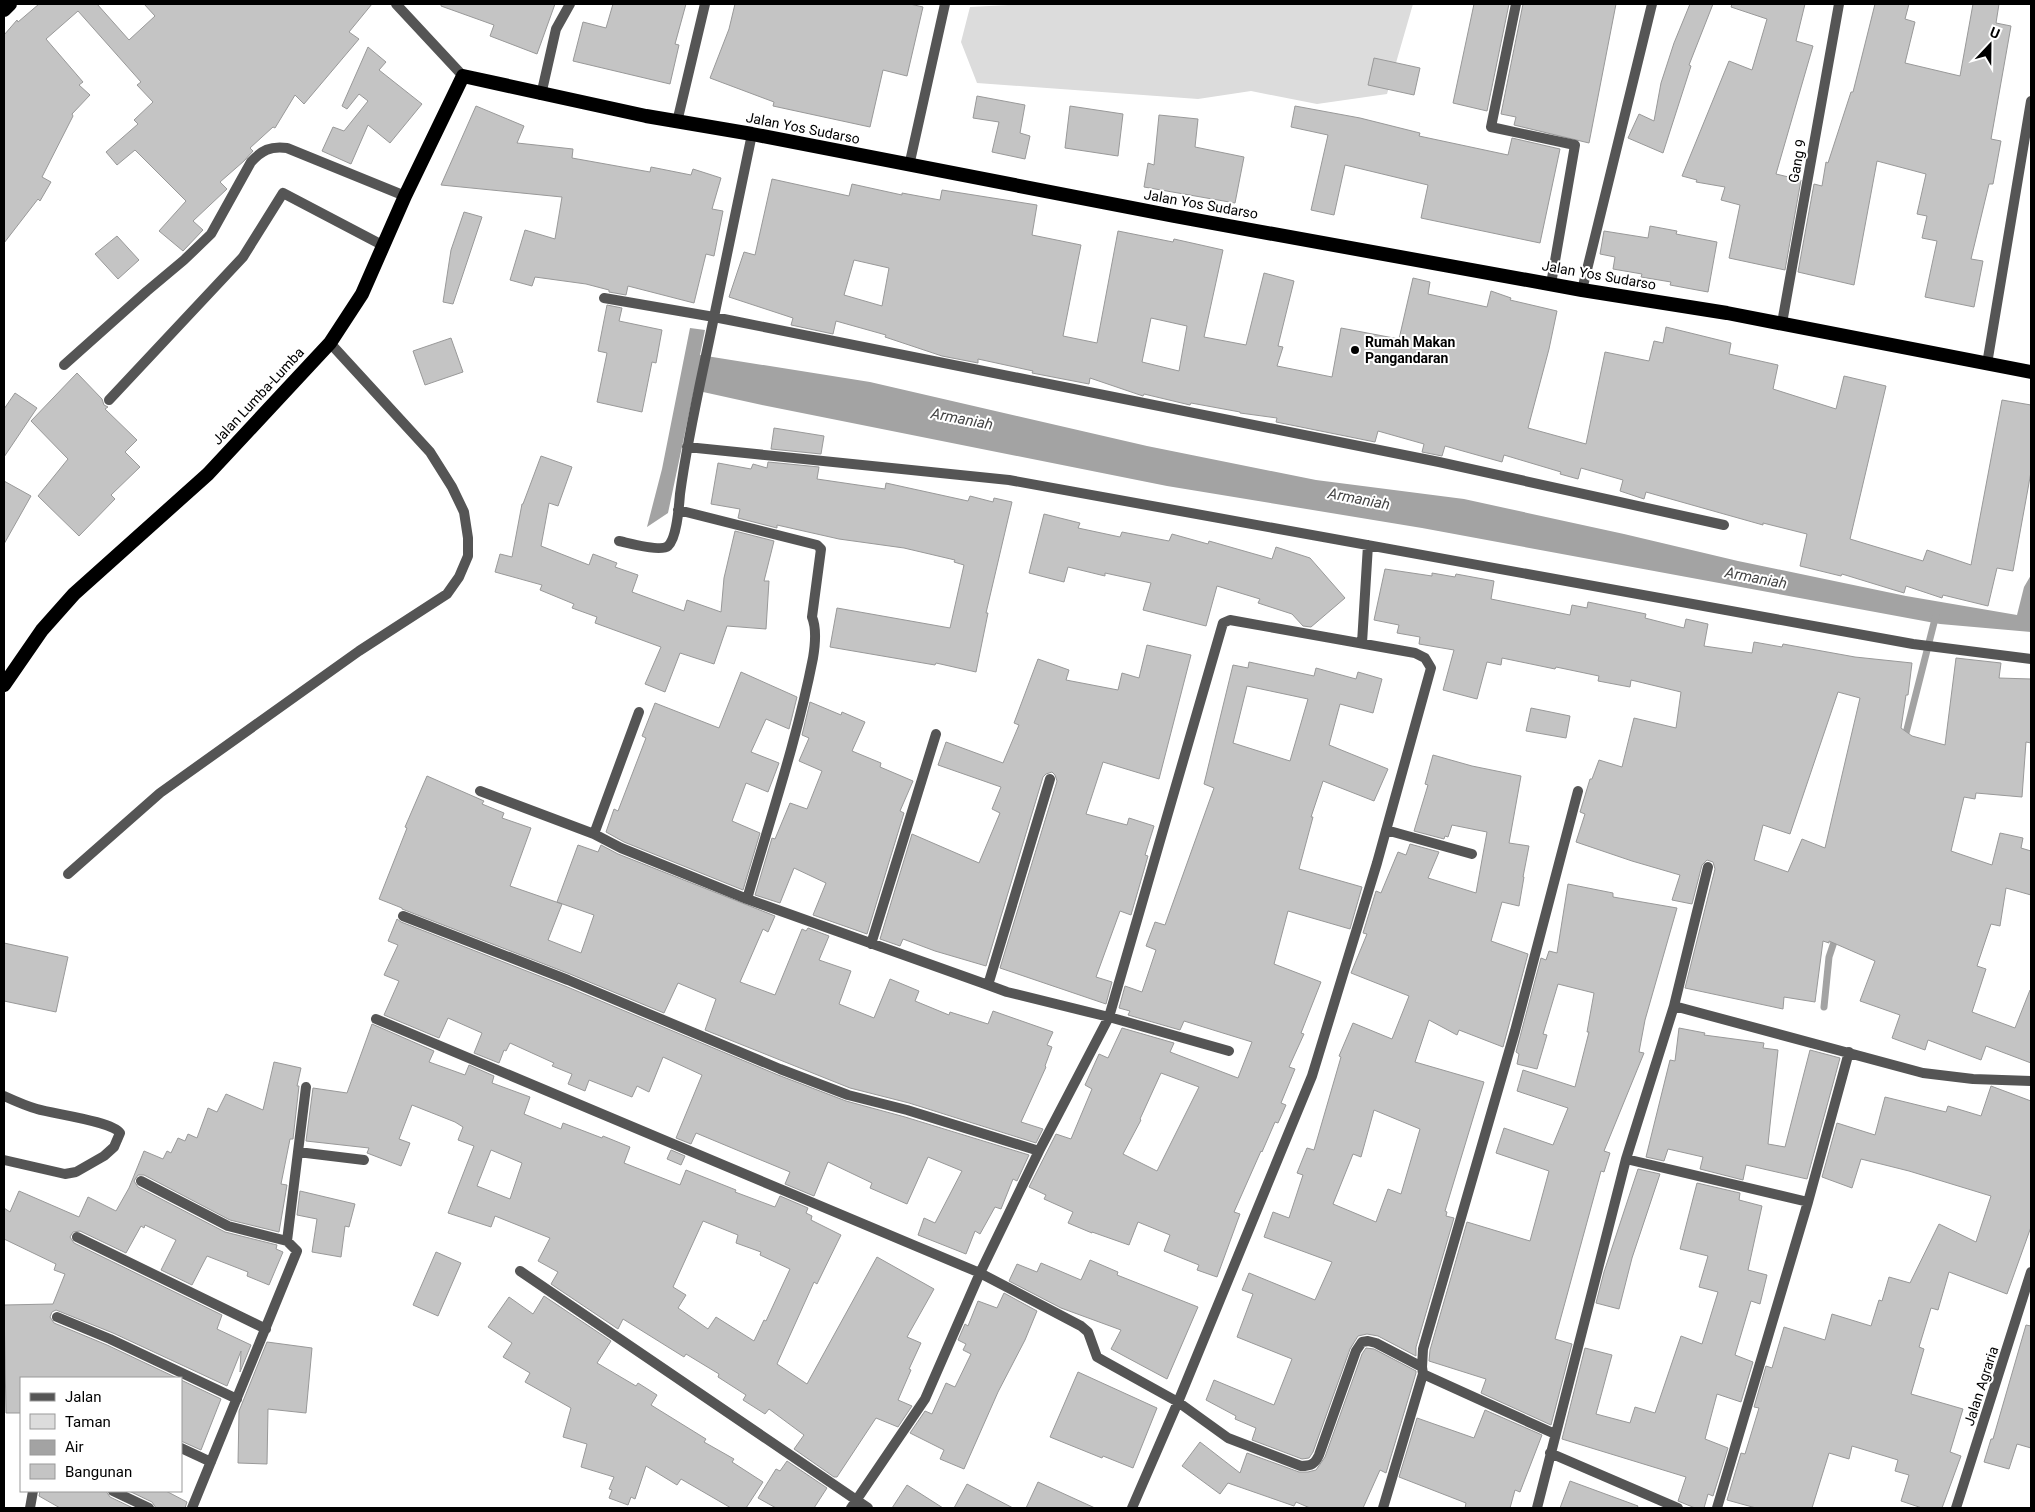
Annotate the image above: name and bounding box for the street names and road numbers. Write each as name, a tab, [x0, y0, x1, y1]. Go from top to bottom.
street label: Jalan Yos Sudarso	[745, 109, 861, 147]
street label: Gang 9	[1785, 138, 1809, 184]
street label: Jalan Yos Sudarso	[1143, 186, 1259, 222]
street label: Jalan Yos Sudarso	[1541, 257, 1657, 293]
street label: Jalan Lumba-Lumba	[209, 344, 307, 448]
street label: Jalan Agraria	[1961, 1344, 2001, 1428]

